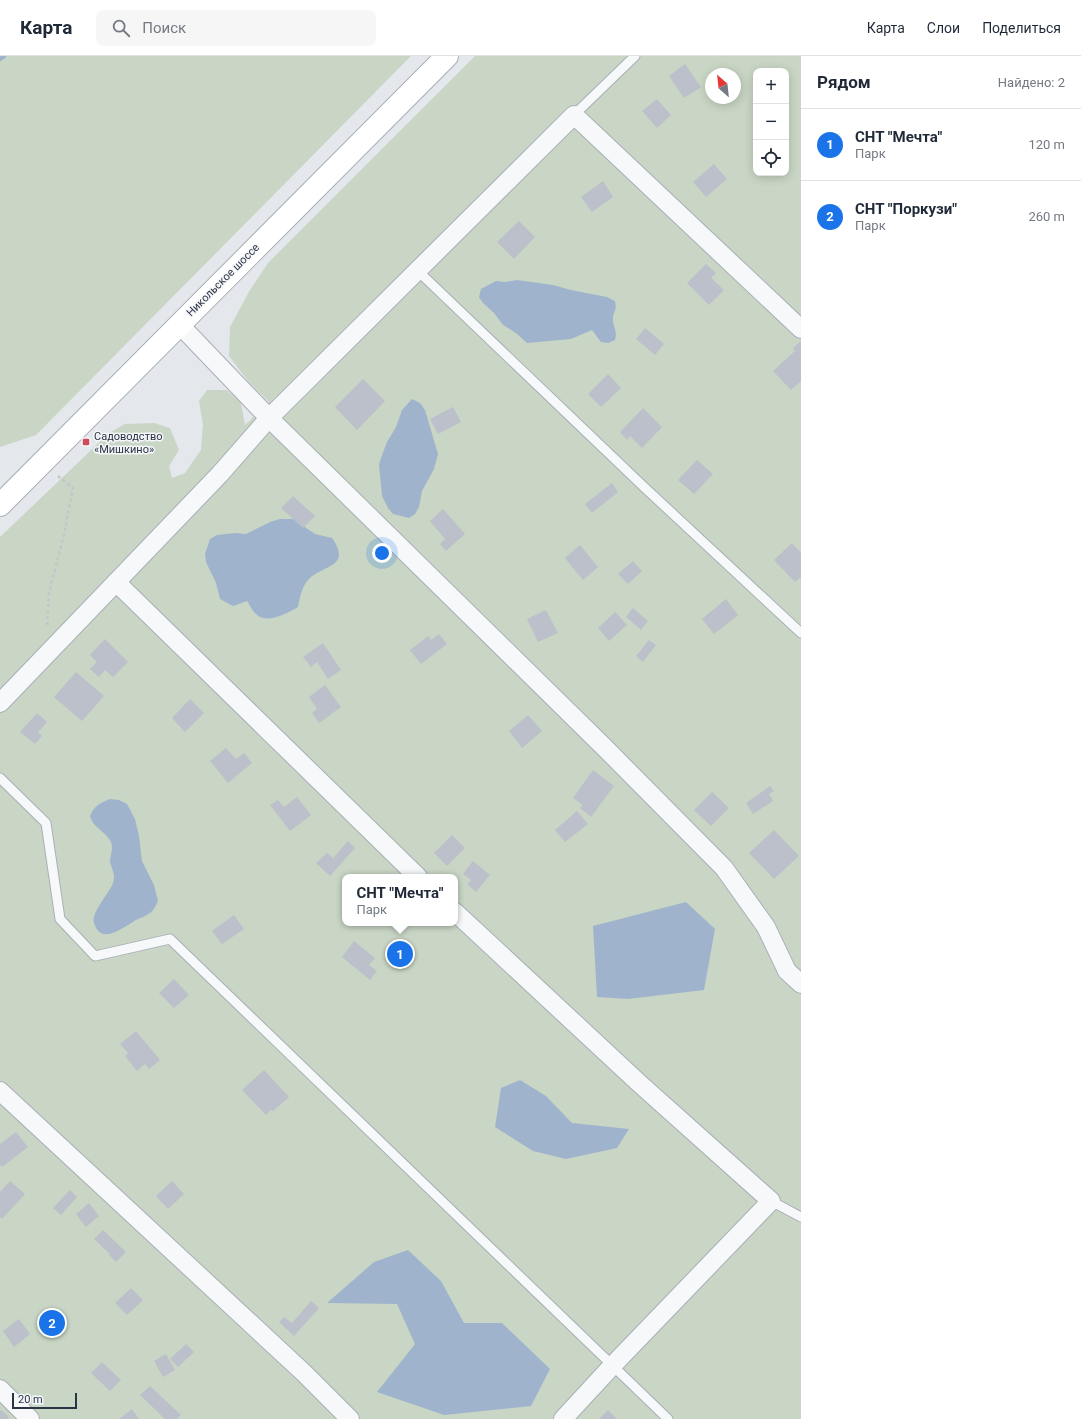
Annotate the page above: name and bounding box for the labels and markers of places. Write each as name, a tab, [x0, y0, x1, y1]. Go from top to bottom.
place label: Садоводство «Мишкино»	[94, 430, 162, 456]
marker: Садоводство «Мишкино»	[81, 437, 91, 447]
pin: 1	[387, 939, 413, 969]
pin: 2	[39, 1308, 65, 1338]

